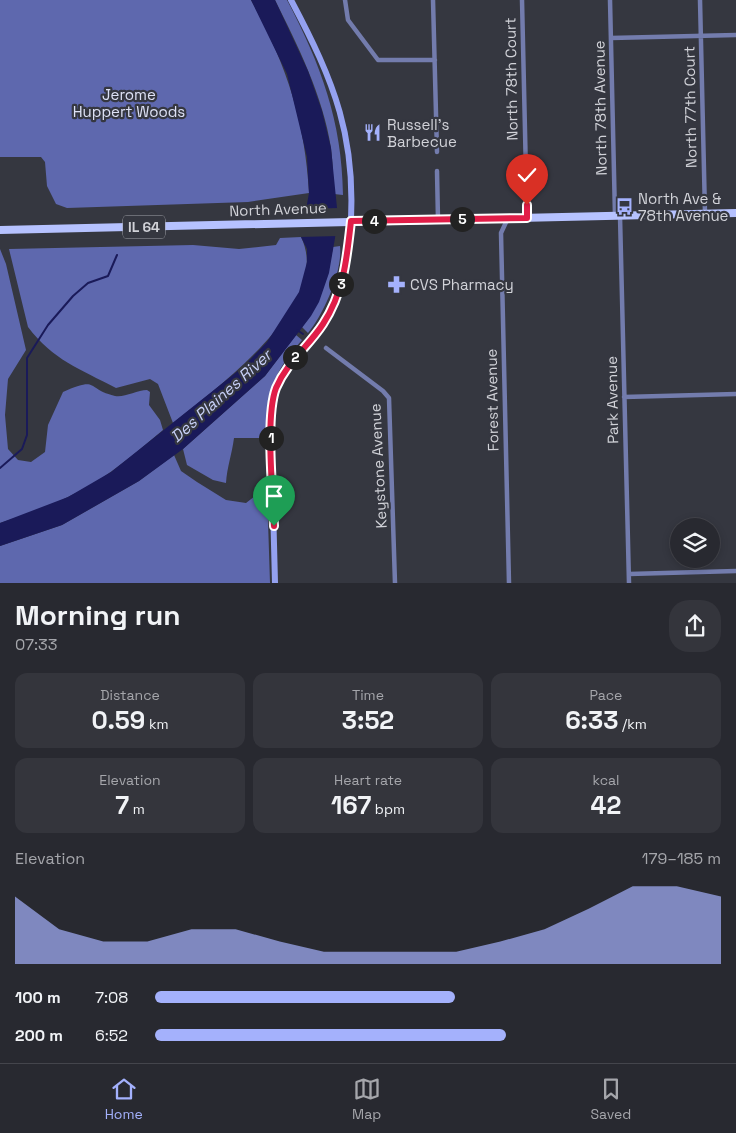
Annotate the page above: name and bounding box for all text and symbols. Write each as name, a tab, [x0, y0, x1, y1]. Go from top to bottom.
street label: North 78th Court	[500, 17, 522, 141]
street label: North 78th Avenue	[589, 40, 611, 176]
street label: North 77th Court	[679, 46, 701, 168]
park label: Jerome Huppert Woods	[73, 85, 185, 121]
place label: Russell's Barbecue	[387, 115, 457, 151]
restaurant icon: Russell's Barbecue	[363, 123, 383, 143]
pin	[506, 154, 548, 205]
icon: check	[513, 161, 541, 189]
place label: North Ave & 78th Avenue	[638, 189, 729, 225]
bus stop icon: North Ave & 78th Avenue	[614, 197, 634, 217]
street label: North Avenue	[229, 198, 327, 220]
pin: 5	[450, 206, 474, 232]
pin: 4	[362, 208, 386, 234]
text: 5	[458, 210, 467, 228]
text: 4	[370, 212, 379, 230]
road number: IL 64	[123, 216, 165, 238]
pin: 3	[328, 272, 354, 296]
pharmacy icon: CVS Pharmacy	[386, 274, 406, 294]
text: 3	[337, 275, 346, 293]
place label: CVS Pharmacy	[410, 275, 514, 294]
water label: Des Plaines River	[166, 344, 277, 447]
pin: 2	[282, 344, 308, 370]
text: 2	[291, 348, 300, 366]
street label: Forest Avenue	[482, 348, 502, 452]
street label: Park Avenue	[602, 356, 622, 444]
street label: Keystone Avenue	[365, 403, 391, 529]
pin: 1	[258, 426, 284, 450]
text: 1	[268, 429, 275, 447]
pin	[253, 475, 295, 526]
icon: arrive	[260, 482, 288, 510]
map controls	[670, 518, 720, 568]
button: layers	[670, 518, 720, 568]
text: Morning run	[15, 597, 180, 633]
button: share	[669, 600, 721, 652]
text: 07:33	[15, 634, 57, 655]
text: Distance	[100, 686, 160, 704]
text: Time	[352, 686, 384, 704]
text: Pace	[590, 686, 622, 704]
text: 0.59	[92, 704, 145, 736]
text: 3:52	[342, 704, 394, 736]
text: 6:33	[565, 704, 618, 736]
text: km	[145, 715, 168, 733]
text: /km	[618, 715, 647, 733]
text: Elevation	[99, 771, 161, 789]
text: Heart rate	[334, 771, 402, 789]
text: kcal	[592, 771, 620, 789]
text: 7	[115, 789, 129, 821]
text: 167	[331, 789, 371, 821]
text: 42	[591, 789, 621, 821]
text: m	[129, 800, 145, 818]
text: bpm	[371, 800, 405, 818]
text: Elevation	[15, 848, 85, 869]
text: 179–185 m	[642, 848, 721, 869]
text: 100 m	[15, 987, 61, 1008]
text: 7:08	[95, 987, 128, 1008]
text: 200 m	[15, 1025, 63, 1046]
text: 6:52	[95, 1025, 128, 1046]
tab: Home	[105, 1075, 143, 1123]
tab: Map	[352, 1075, 381, 1123]
tab: Saved	[591, 1075, 631, 1123]

